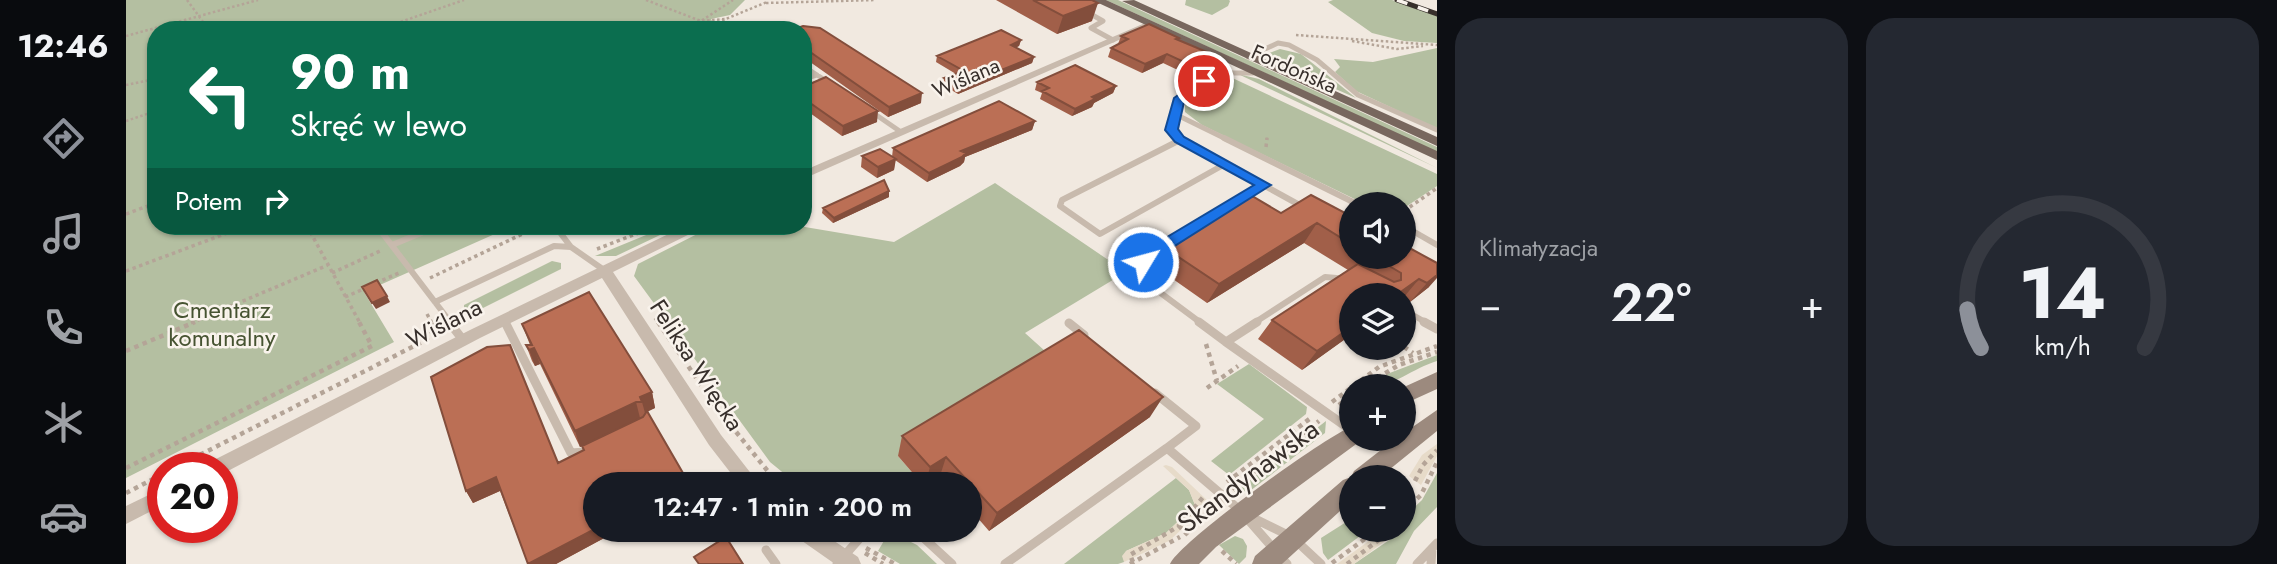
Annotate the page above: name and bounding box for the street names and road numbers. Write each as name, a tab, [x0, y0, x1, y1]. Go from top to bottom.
street label: Fordońska	[1246, 37, 1342, 101]
street label: Wiślana	[928, 50, 1004, 106]
street label: Wiślana	[400, 289, 488, 357]
street label: Feliksa Więcka	[641, 292, 753, 438]
street label: Skandynawska	[1168, 409, 1328, 543]

